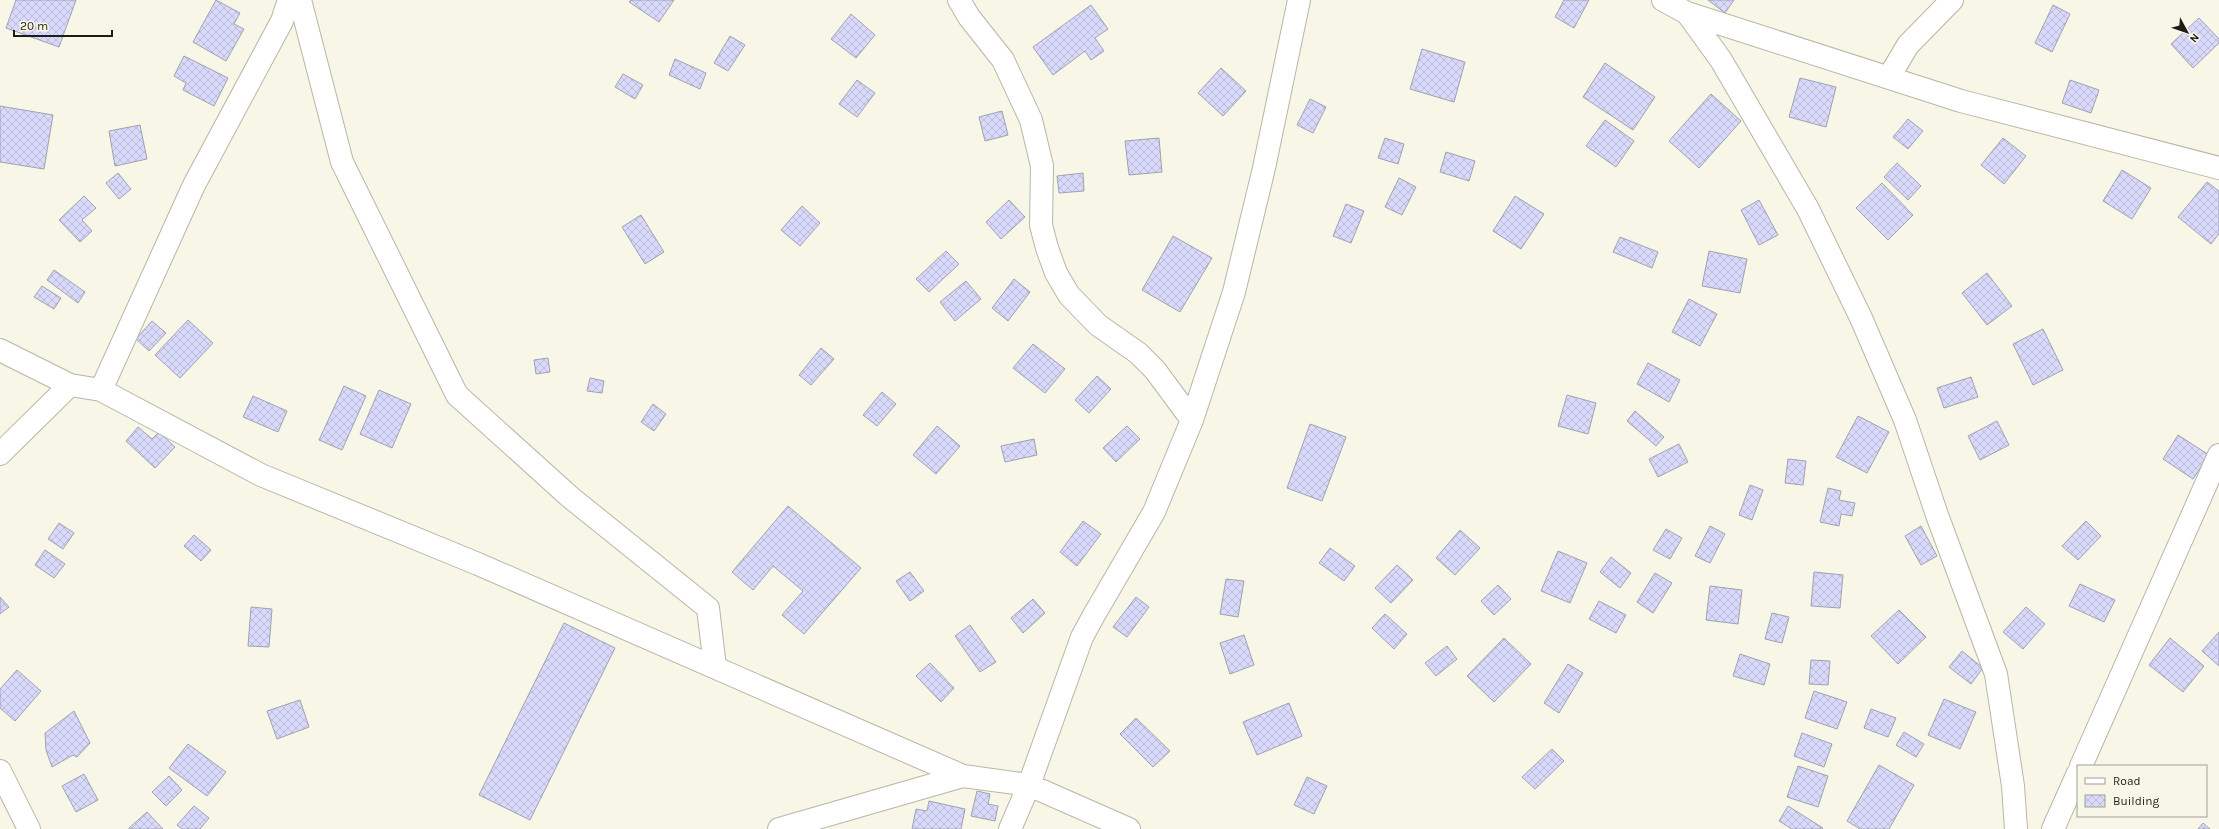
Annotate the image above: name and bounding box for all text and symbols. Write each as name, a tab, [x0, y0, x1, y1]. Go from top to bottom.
scale bar	[14, 12, 112, 38]
north arrow	[2167, 12, 2207, 52]
text: 20 m	[20, 19, 48, 33]
text: N	[2187, 31, 2202, 45]
legend	[2077, 765, 2207, 817]
text: Road	[2113, 774, 2141, 788]
text: Building	[2113, 794, 2160, 808]

